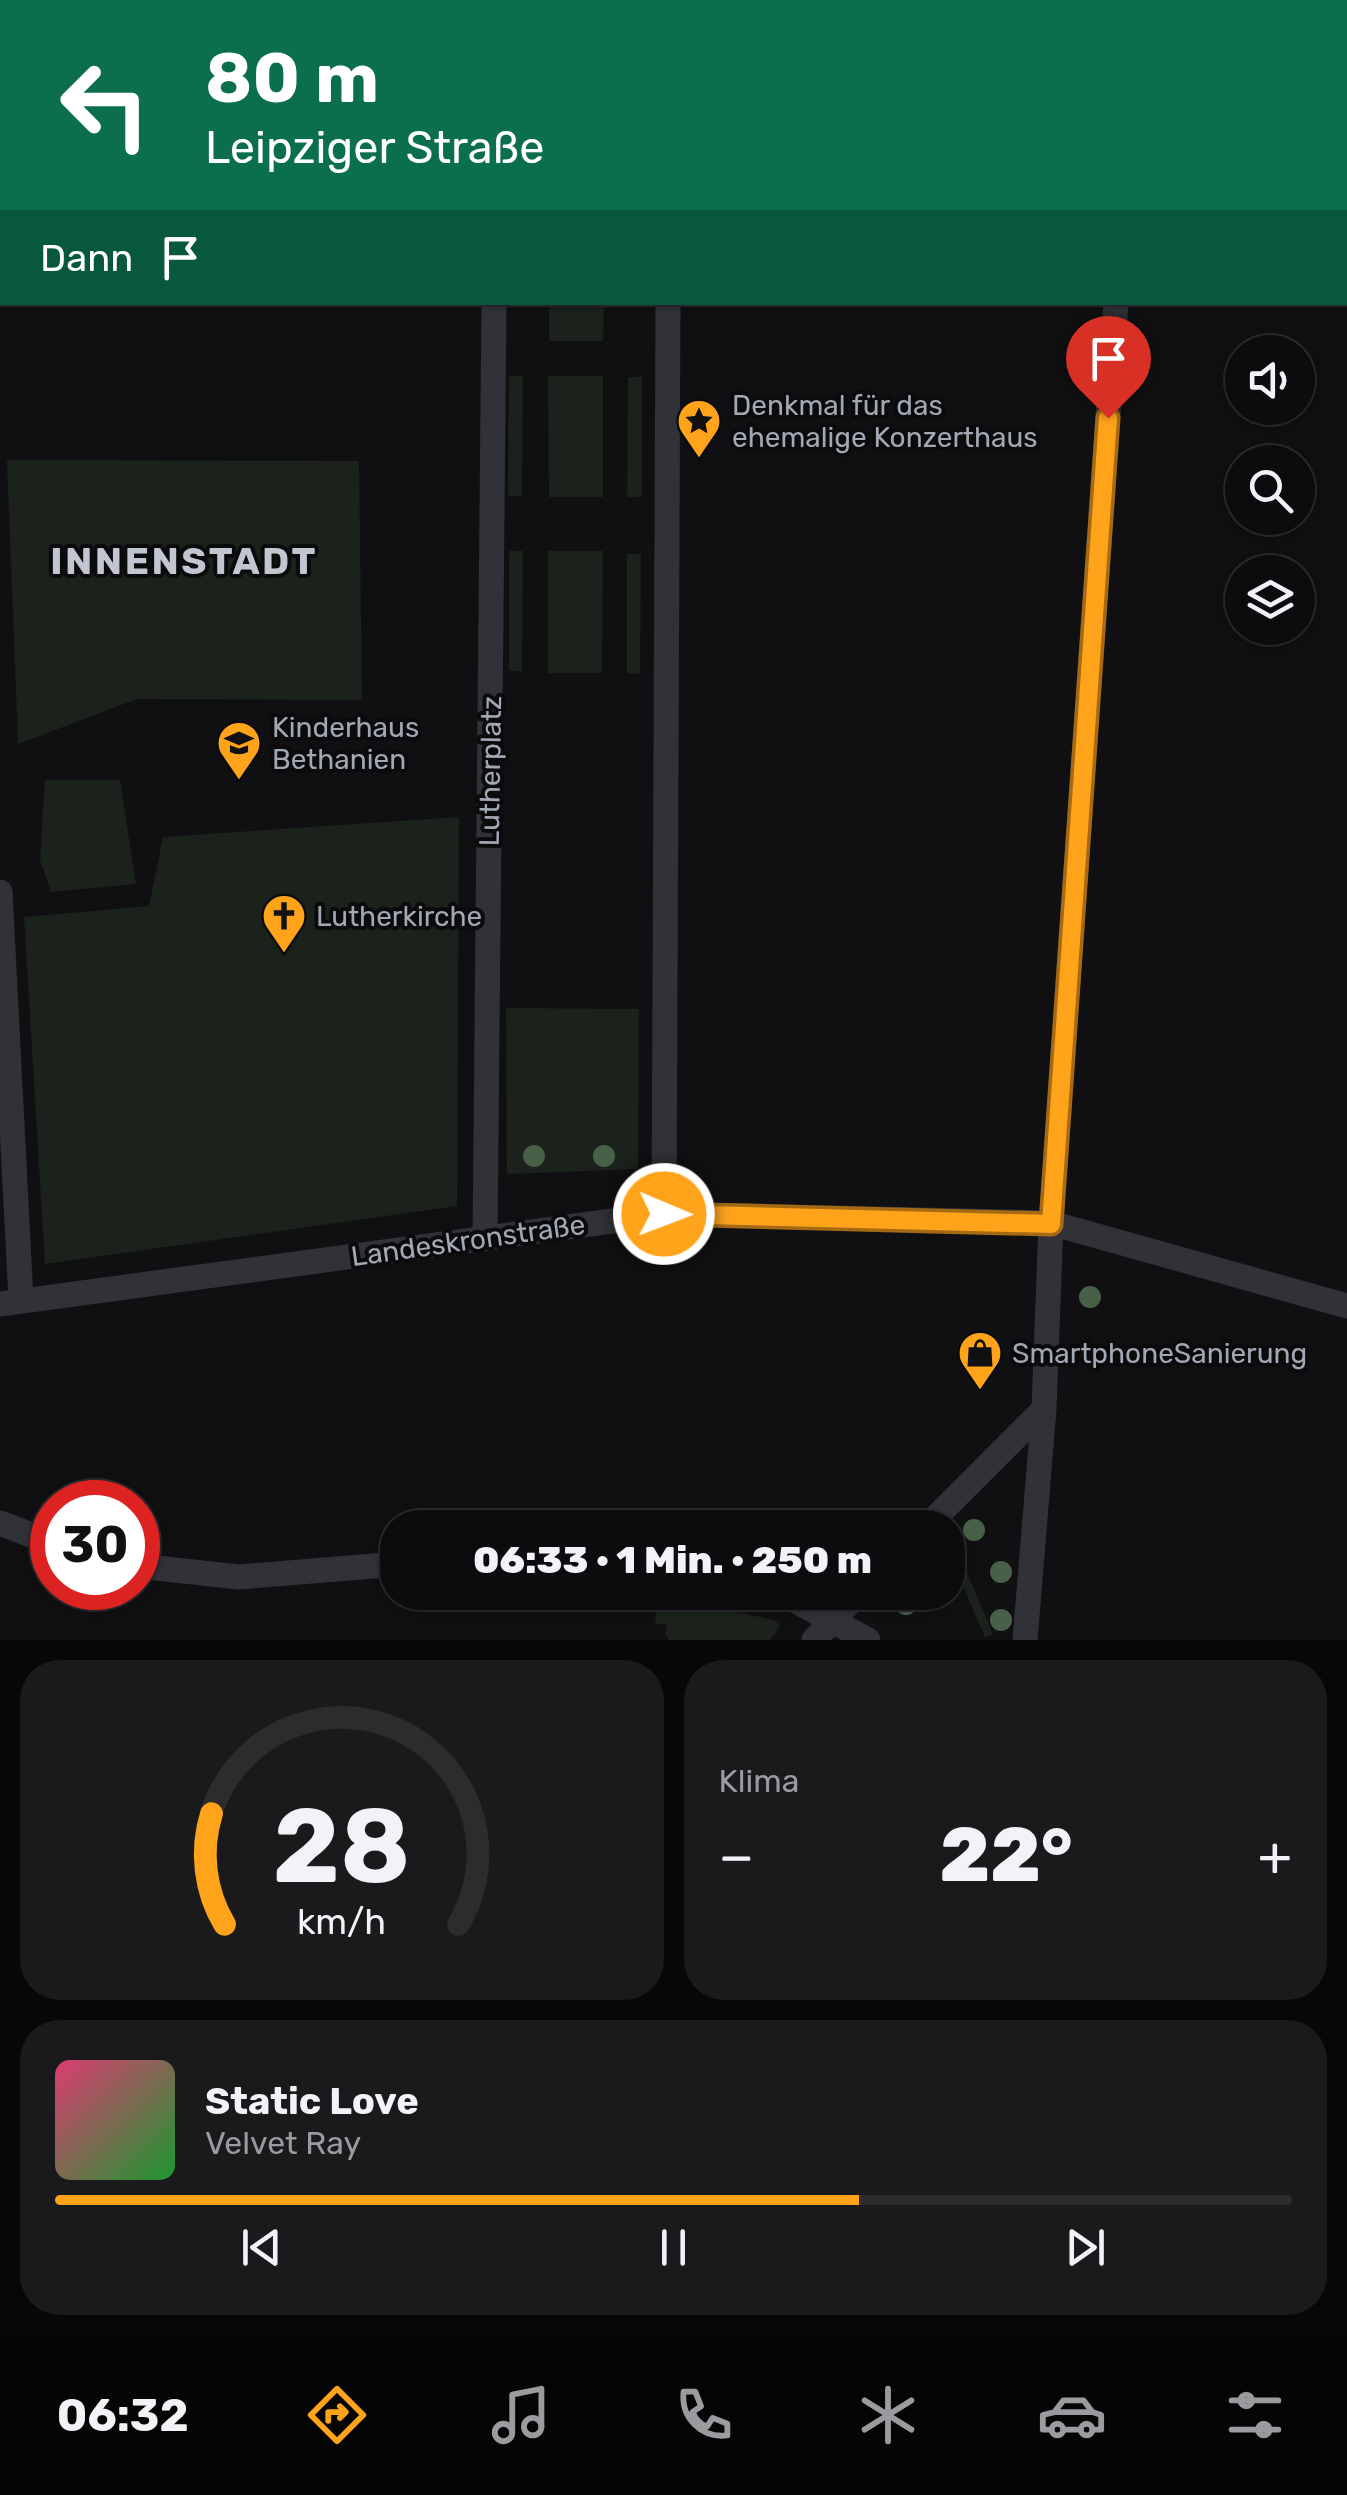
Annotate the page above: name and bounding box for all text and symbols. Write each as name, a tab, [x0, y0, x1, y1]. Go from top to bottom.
text: 80 m	[205, 37, 379, 120]
icon: left	[40, 40, 170, 170]
text: Leipziger Straße	[205, 121, 544, 174]
icon: arrive	[153, 230, 208, 285]
text: Dann	[40, 235, 133, 281]
pin	[1066, 316, 1151, 419]
icon: arrive	[1081, 331, 1136, 386]
map controls	[1225, 335, 1315, 645]
button: sound	[1225, 335, 1315, 425]
place label: Denkmal für das ehemalige Konzerthaus	[732, 389, 1038, 454]
place icon: Denkmal für das ehemalige Konzerthaus	[676, 398, 722, 459]
button: search	[1225, 445, 1315, 535]
district label: INNENSTADT	[50, 538, 318, 584]
button: layers	[1225, 555, 1315, 645]
street label: Lutherplatz	[473, 695, 508, 847]
place label: Kinderhaus Bethanien	[272, 711, 419, 776]
school or university icon: Kinderhaus Bethanien	[216, 720, 262, 781]
church icon: Lutherkirche	[261, 893, 307, 954]
place label: Lutherkirche	[316, 900, 482, 933]
position arrow	[612, 1162, 716, 1266]
street label: Landeskronstraße	[349, 1208, 587, 1273]
shop icon: SmartphoneSanierung	[957, 1330, 1003, 1391]
place label: SmartphoneSanierung	[1012, 1337, 1307, 1370]
speed limit sign: 30	[30, 1480, 160, 1610]
text: 06:33 · 1 Min. · 250 m	[473, 1537, 872, 1583]
text: Klima	[719, 1762, 799, 1800]
text: 28	[273, 1785, 411, 1908]
text: 22°	[939, 1811, 1073, 1900]
text: −	[719, 1824, 754, 1889]
text: +	[1258, 1824, 1292, 1889]
text: km/h	[297, 1901, 386, 1943]
text: Static Love	[205, 2078, 419, 2124]
text: Velvet Ray	[205, 2124, 361, 2162]
icon: previous	[234, 2220, 289, 2275]
icon: pause	[646, 2220, 701, 2275]
icon: next	[1058, 2220, 1113, 2275]
icon: directions	[302, 2380, 372, 2450]
icon: music	[486, 2380, 556, 2450]
icon: phone	[669, 2380, 739, 2450]
icon: climate	[853, 2380, 923, 2450]
icon: car	[1037, 2380, 1107, 2450]
icon: filters	[1220, 2380, 1290, 2450]
text: 06:32	[57, 2389, 189, 2442]

